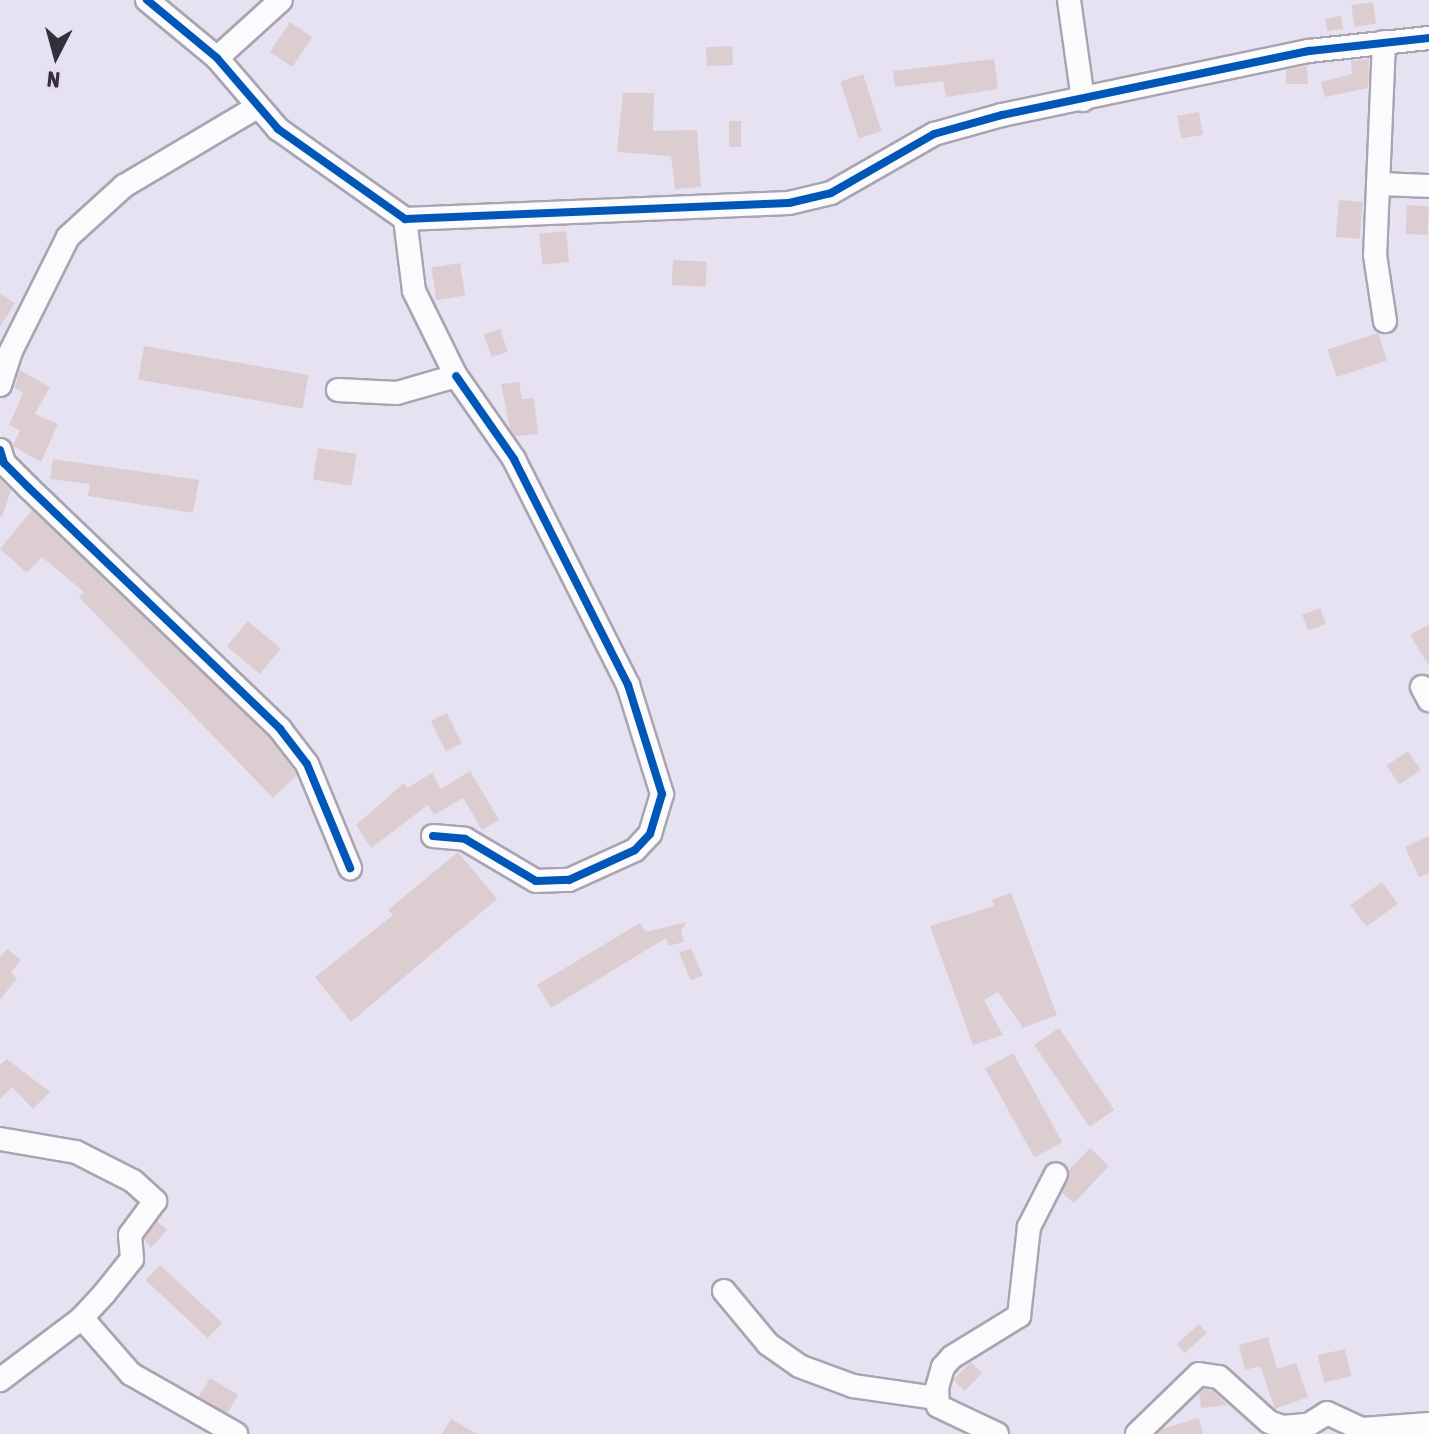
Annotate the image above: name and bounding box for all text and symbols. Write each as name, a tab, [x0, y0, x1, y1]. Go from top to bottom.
north arrow	[16, 16, 96, 96]
text: N	[46, 66, 61, 93]

